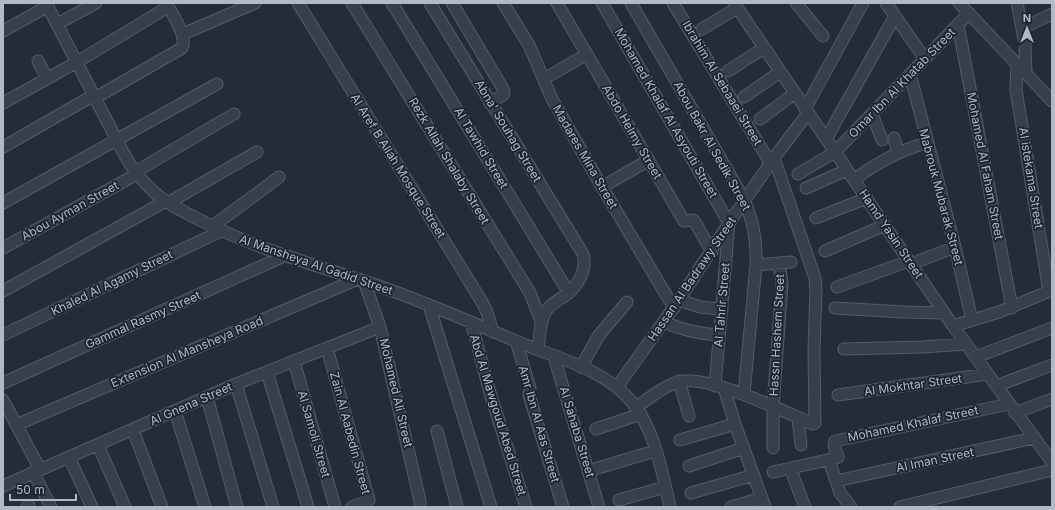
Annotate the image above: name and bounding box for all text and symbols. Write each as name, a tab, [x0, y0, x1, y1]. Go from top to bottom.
north arrow	[1007, 8, 1047, 48]
text: N	[1023, 11, 1031, 25]
street label: Ibrahim Al Sebaaei Street	[679, 18, 766, 148]
street label: Omar Ibn Al Khatab Street	[845, 24, 958, 141]
street label: Mohamed Khalaf Al Asyouti Street	[612, 25, 721, 200]
street label: Abna' Souhag Street	[472, 77, 545, 185]
street label: Abou Bakr Al Sedik Street	[671, 78, 754, 213]
street label: Abdo Helmy Street	[599, 82, 666, 182]
street label: Al Aref B Allah Mosque Street	[348, 91, 449, 241]
street label: Mohamed Al Faham Street	[964, 91, 1007, 241]
street label: Rezk Allah Shalaby Street	[406, 95, 493, 227]
street label: Madares Mina Street	[550, 102, 621, 211]
street label: Al Tawhid Street	[451, 104, 512, 191]
street label: Al istekama Street	[1016, 126, 1047, 230]
street label: Mabrouk Mubarak Street	[916, 127, 967, 267]
street label: Abou Ayman Street	[18, 178, 121, 244]
street label: Hamd Yasin Street	[856, 186, 927, 281]
street label: Hassan Al Badrawy Street	[644, 214, 739, 344]
street label: Al Mansheya Al Gadid Street	[237, 231, 395, 298]
street label: Khaled Al Agamy Street	[48, 246, 175, 319]
street label: Al Tahrir Street	[710, 262, 733, 348]
street label: Hassn Hashem Street	[766, 273, 787, 397]
street label: Gammal Rasmy Street	[83, 287, 203, 352]
street label: Extension Al Mansheya Road	[108, 313, 265, 390]
street label: Abd Al Mawgoud Abed Street	[467, 332, 530, 497]
street label: Mohamed Ali Street	[377, 337, 416, 449]
street label: Amr Ibn Al Aas Street	[516, 364, 563, 484]
street label: Zain Al Aabedin Street	[327, 370, 374, 496]
street label: Al Mokhtar Street	[863, 370, 963, 399]
street label: Al Gnena Street	[147, 379, 234, 428]
street label: Al Sahaba Street	[557, 385, 598, 479]
street label: Al Samoli Street	[295, 389, 334, 479]
street label: Mohamed Khalaf Street	[846, 402, 980, 445]
street label: Al Iman Street	[895, 444, 975, 475]
scale bar	[10, 476, 76, 502]
text: 50 m	[16, 482, 45, 497]

